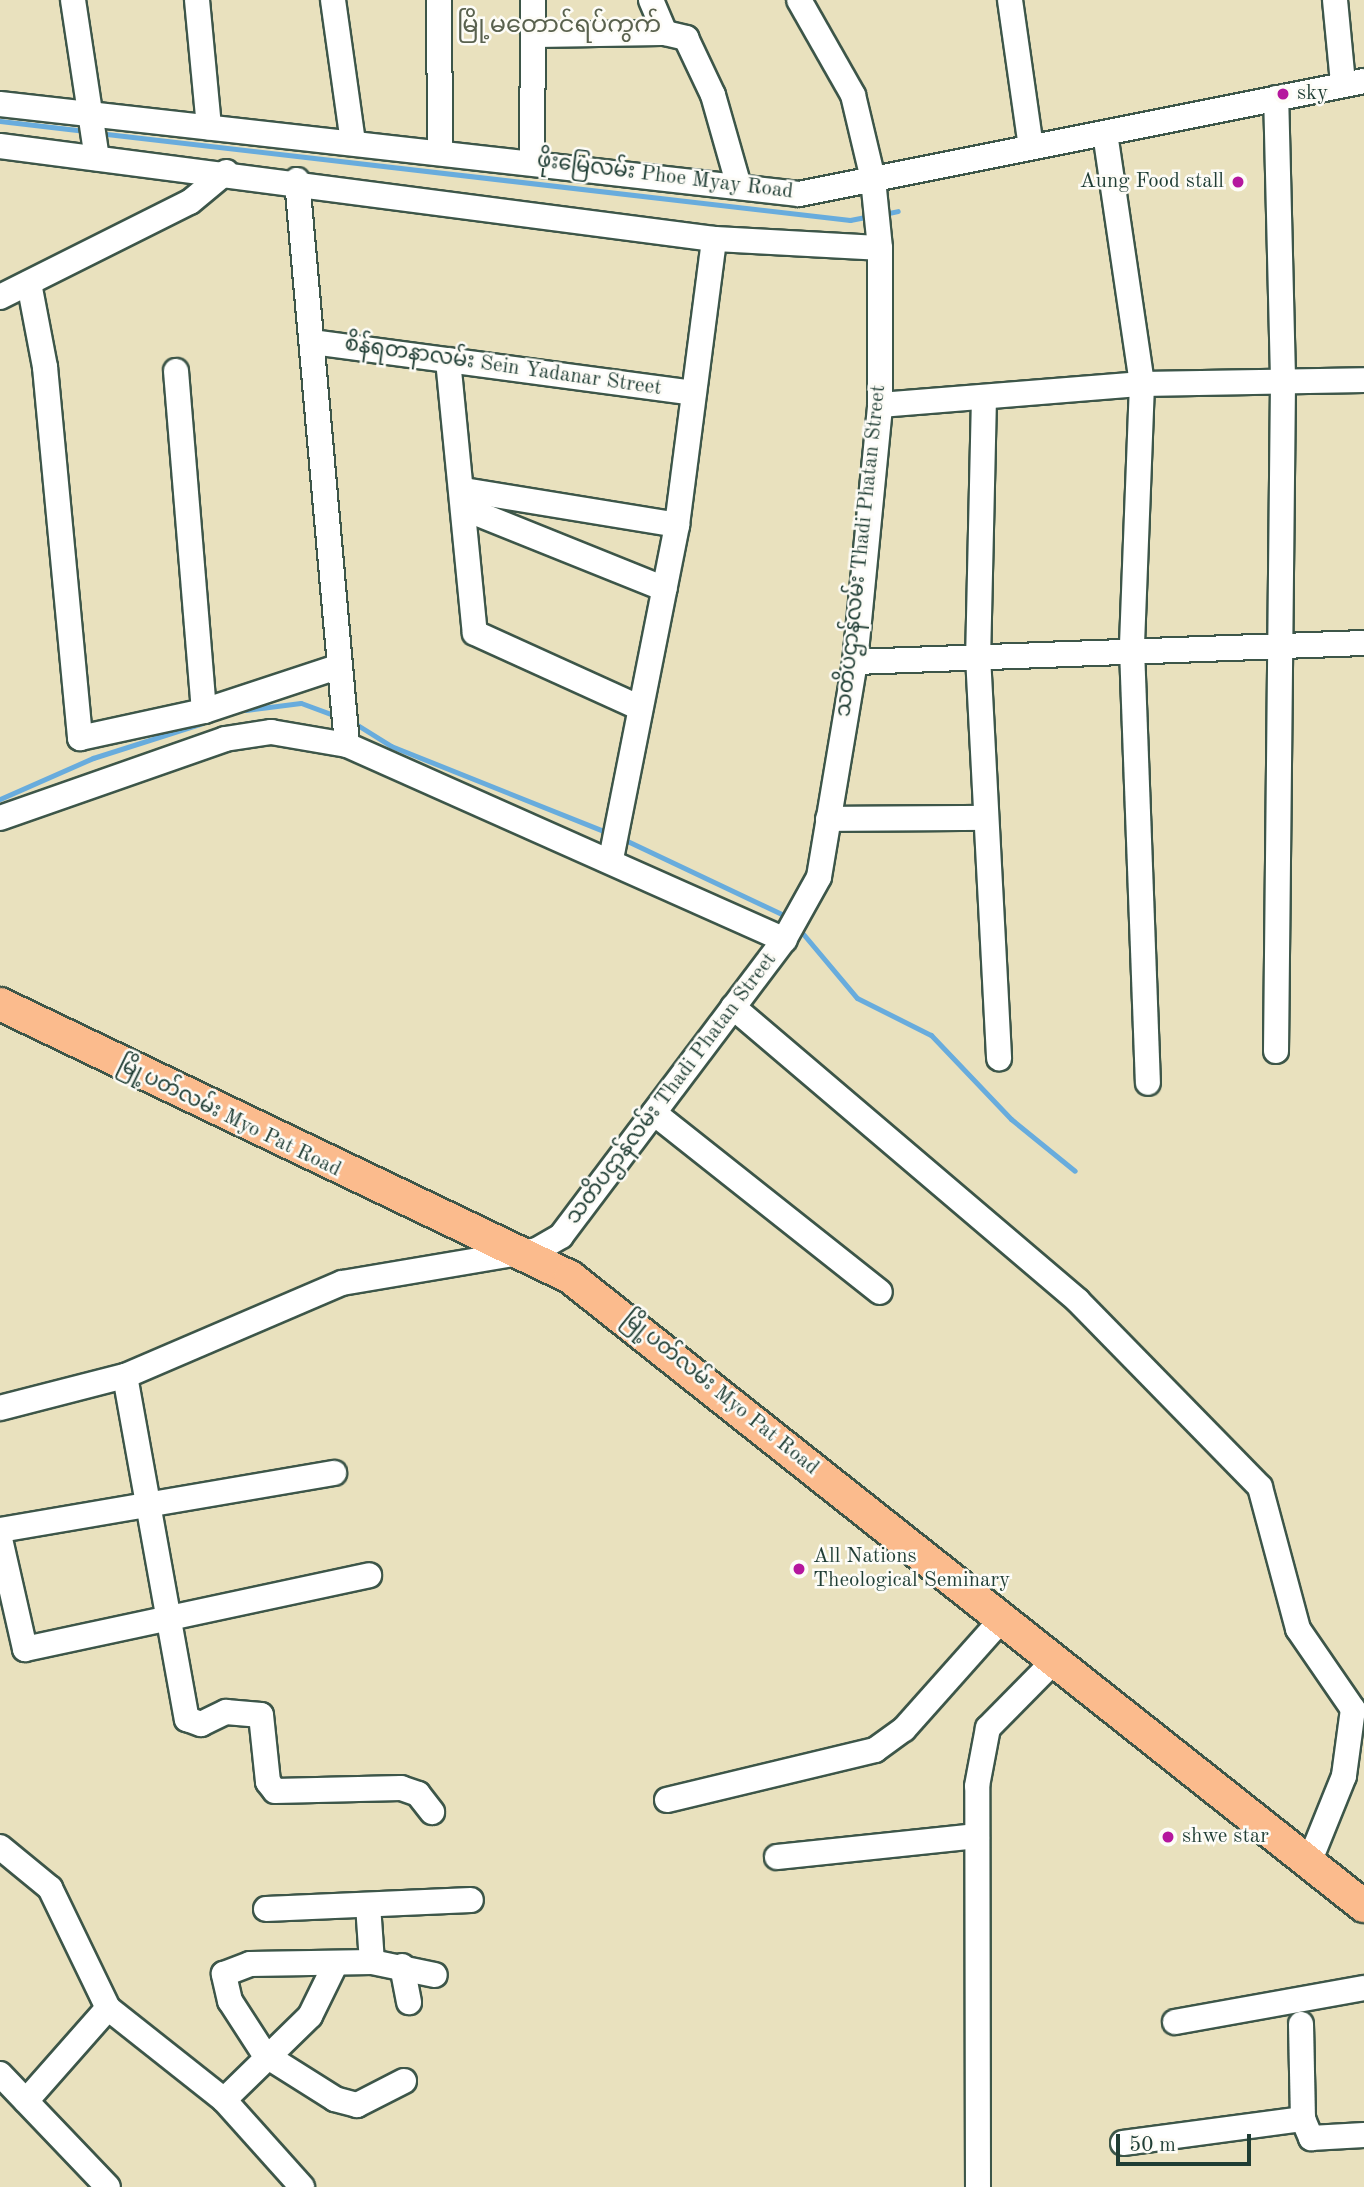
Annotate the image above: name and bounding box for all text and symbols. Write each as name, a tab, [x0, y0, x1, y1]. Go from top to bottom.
district label: မြို့မတောင်ရပ်ကွက်	[457, 13, 661, 41]
place label: sky	[1297, 81, 1328, 107]
marker: sky	[1275, 86, 1291, 102]
street label: ဖိုးမြေလမ်း Phoe Myay Road	[535, 149, 795, 205]
place label: Aung Food stall	[1080, 169, 1224, 195]
marker: Aung Food stall	[1230, 174, 1246, 190]
street label: စိန်ရတနာလမ်း Sein Yadanar Street	[343, 332, 663, 402]
street label: သတိပဌာန်လမ်း Thadi Phatan Street	[832, 384, 892, 718]
street label: သတိပဌာန်လမ်း Thadi Phatan Street	[561, 948, 783, 1230]
street label: မြို့ပတ်လမ်း Myo Pat Road	[113, 1053, 345, 1183]
street label: မြို့ပတ်လမ်း Myo Pat Road	[617, 1307, 823, 1481]
place label: All Nations Theological Seminary	[813, 1544, 1010, 1594]
marker: All Nations Theological Seminary	[791, 1561, 807, 1577]
place label: shwe star	[1182, 1824, 1269, 1850]
marker: shwe star	[1160, 1829, 1176, 1845]
scale bar	[1119, 2120, 1254, 2164]
text: 50 m	[1129, 2135, 1176, 2156]

